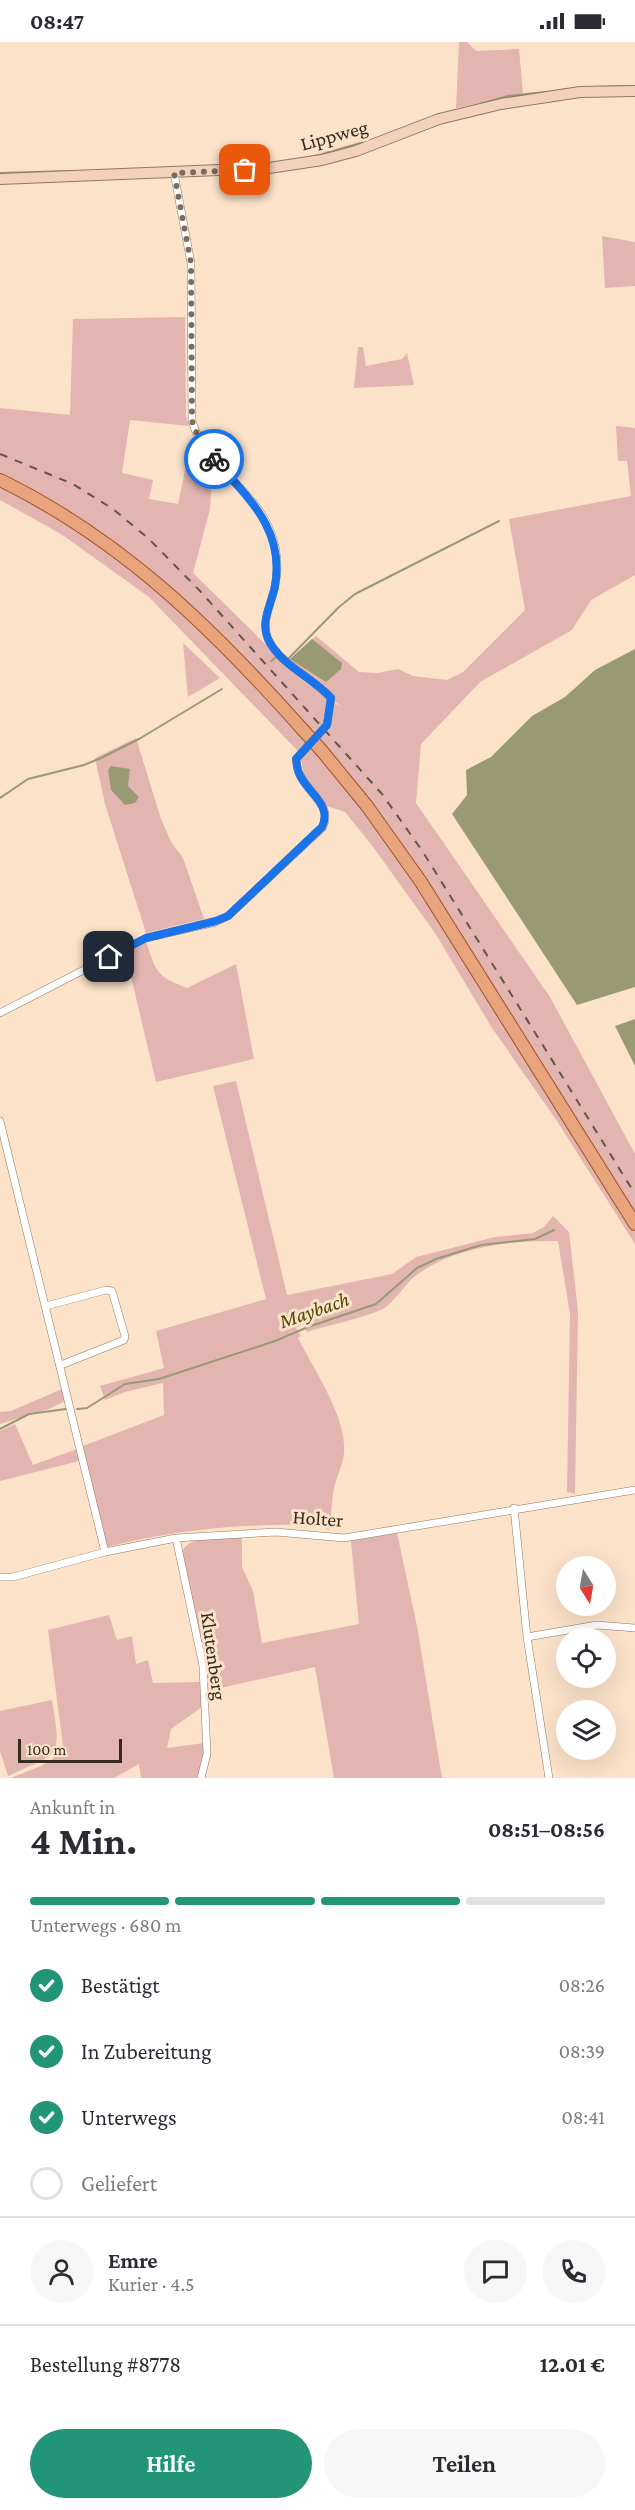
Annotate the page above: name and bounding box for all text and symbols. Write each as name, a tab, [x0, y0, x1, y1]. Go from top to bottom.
text: 08:47	[30, 9, 84, 34]
street label: Lippweg	[298, 115, 371, 156]
pin	[219, 144, 270, 195]
icon: bag	[228, 153, 261, 186]
courier	[184, 429, 244, 489]
icon: bike	[198, 443, 231, 476]
pin	[83, 931, 134, 982]
icon: home	[92, 940, 125, 973]
water label: Maybach	[275, 1287, 352, 1334]
street label: Holter	[292, 1505, 344, 1531]
north arrow	[556, 1556, 616, 1616]
map controls	[556, 1556, 616, 1760]
street label: Klutenberg	[196, 1610, 231, 1702]
button: locate	[556, 1628, 616, 1688]
button: layers	[556, 1700, 616, 1760]
scale bar	[18, 1736, 122, 1764]
text: 100 m	[27, 1741, 66, 1758]
text: Ankunft in	[30, 1796, 115, 1818]
text: 08:51–08:56	[488, 1817, 605, 1842]
text: 4 Min.	[30, 1819, 137, 1862]
text: Unterwegs · 680 m	[30, 1914, 181, 1936]
icon: check	[30, 1969, 63, 2002]
text: Bestätigt	[81, 1973, 160, 1998]
text: 08:26	[559, 1974, 605, 1996]
icon: check	[30, 2035, 63, 2068]
text: In Zubereitung	[81, 2039, 212, 2064]
text: 08:39	[559, 2040, 605, 2062]
icon: check	[30, 2101, 63, 2134]
text: Unterwegs	[81, 2105, 177, 2130]
text: 08:41	[562, 2106, 605, 2128]
text: Geliefert	[81, 2171, 157, 2196]
button: person	[30, 2240, 93, 2303]
button: chat	[464, 2240, 527, 2303]
button: phone	[542, 2240, 605, 2303]
text: Emre	[108, 2248, 158, 2273]
text: Kurier · 4.5	[108, 2273, 195, 2295]
text: Bestellung #8778	[30, 2352, 181, 2377]
text: 12.01 €	[540, 2352, 605, 2377]
button: Hilfe	[30, 2429, 312, 2498]
button: Teilen	[324, 2429, 605, 2498]

